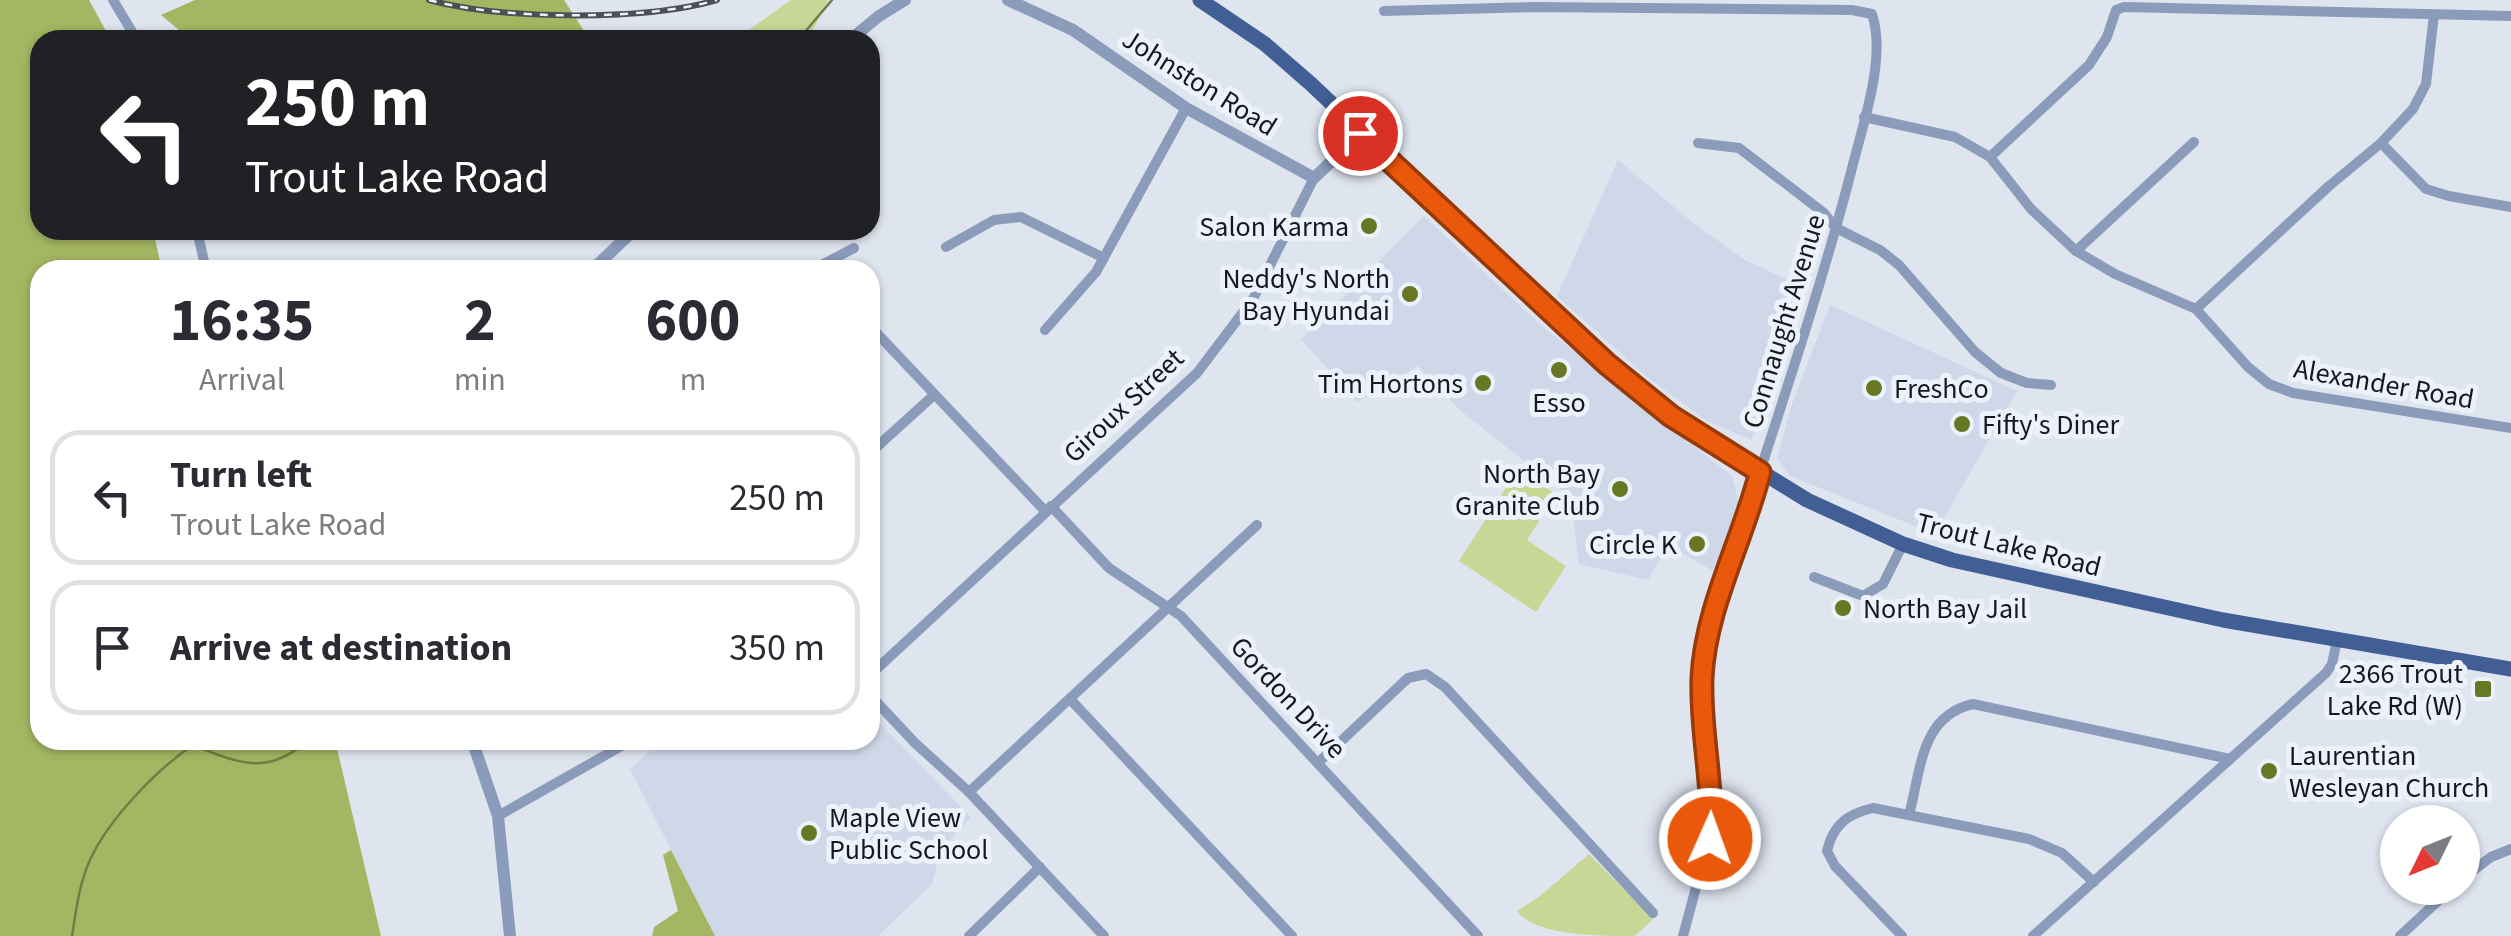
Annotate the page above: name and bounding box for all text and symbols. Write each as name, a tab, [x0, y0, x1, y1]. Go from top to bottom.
street label: Johnston Road	[1114, 19, 1285, 146]
text: 250 m	[245, 53, 430, 153]
icon: left	[80, 70, 210, 200]
pin	[1318, 91, 1403, 176]
icon: arrive	[1333, 106, 1388, 161]
text: Trout Lake Road	[245, 146, 549, 210]
place label: Salon Karma	[1199, 207, 1349, 247]
street label: Connaught Avenue	[1732, 209, 1836, 433]
marker: Salon Karma	[1358, 215, 1380, 237]
place label: Neddy's North Bay Hyundai	[1222, 259, 1390, 331]
text: 16:35	[170, 279, 314, 364]
text: 2	[464, 279, 496, 364]
text: 600	[645, 279, 740, 364]
marker: Neddy's North Bay Hyundai	[1399, 283, 1421, 305]
street label: Giroux Street	[1054, 339, 1193, 472]
street label: Alexander Road	[2290, 348, 2477, 420]
text: Arrival	[199, 357, 285, 403]
text: min	[454, 357, 506, 403]
text: m	[680, 357, 706, 403]
marker: Esso	[1548, 359, 1570, 381]
place label: Tim Hortons	[1318, 364, 1463, 404]
place label: FreshCo	[1894, 369, 1989, 409]
marker: Tim Hortons	[1472, 372, 1494, 394]
marker: FreshCo	[1863, 377, 1885, 399]
place label: Esso	[1532, 383, 1586, 423]
place label: Fifty's Diner	[1982, 405, 2119, 445]
marker: Fifty's Diner	[1951, 413, 1973, 435]
text: Turn left	[170, 448, 312, 502]
place label: North Bay Granite Club	[1455, 454, 1600, 526]
icon: left	[85, 470, 140, 525]
text: 250 m	[729, 471, 825, 525]
marker: North Bay Granite Club	[1609, 478, 1631, 500]
text: Trout Lake Road	[170, 502, 386, 548]
street label: Trout Lake Road	[1912, 503, 2105, 587]
place label: Circle K	[1589, 525, 1678, 565]
marker: Circle K	[1686, 533, 1708, 555]
place label: North Bay Jail	[1863, 589, 2027, 629]
marker: North Bay Jail	[1832, 597, 1854, 619]
icon: arrive	[85, 620, 140, 675]
text: Arrive at destination	[170, 621, 512, 675]
text: 350 m	[729, 621, 825, 675]
street label: Gordon Drive	[1221, 628, 1355, 768]
place label: 2366 Trout Lake Rd (W)	[2327, 654, 2464, 726]
marker: 2366 Trout Lake Rd (W)	[2472, 678, 2494, 700]
place label: Laurentian Wesleyan Church	[2289, 736, 2489, 808]
marker: Laurentian Wesleyan Church	[2258, 760, 2280, 782]
position arrow	[1658, 787, 1762, 891]
place label: Maple View Public School	[829, 798, 988, 870]
north arrow	[2380, 805, 2480, 905]
map controls	[2380, 805, 2480, 905]
marker: Maple View Public School	[798, 822, 820, 844]

